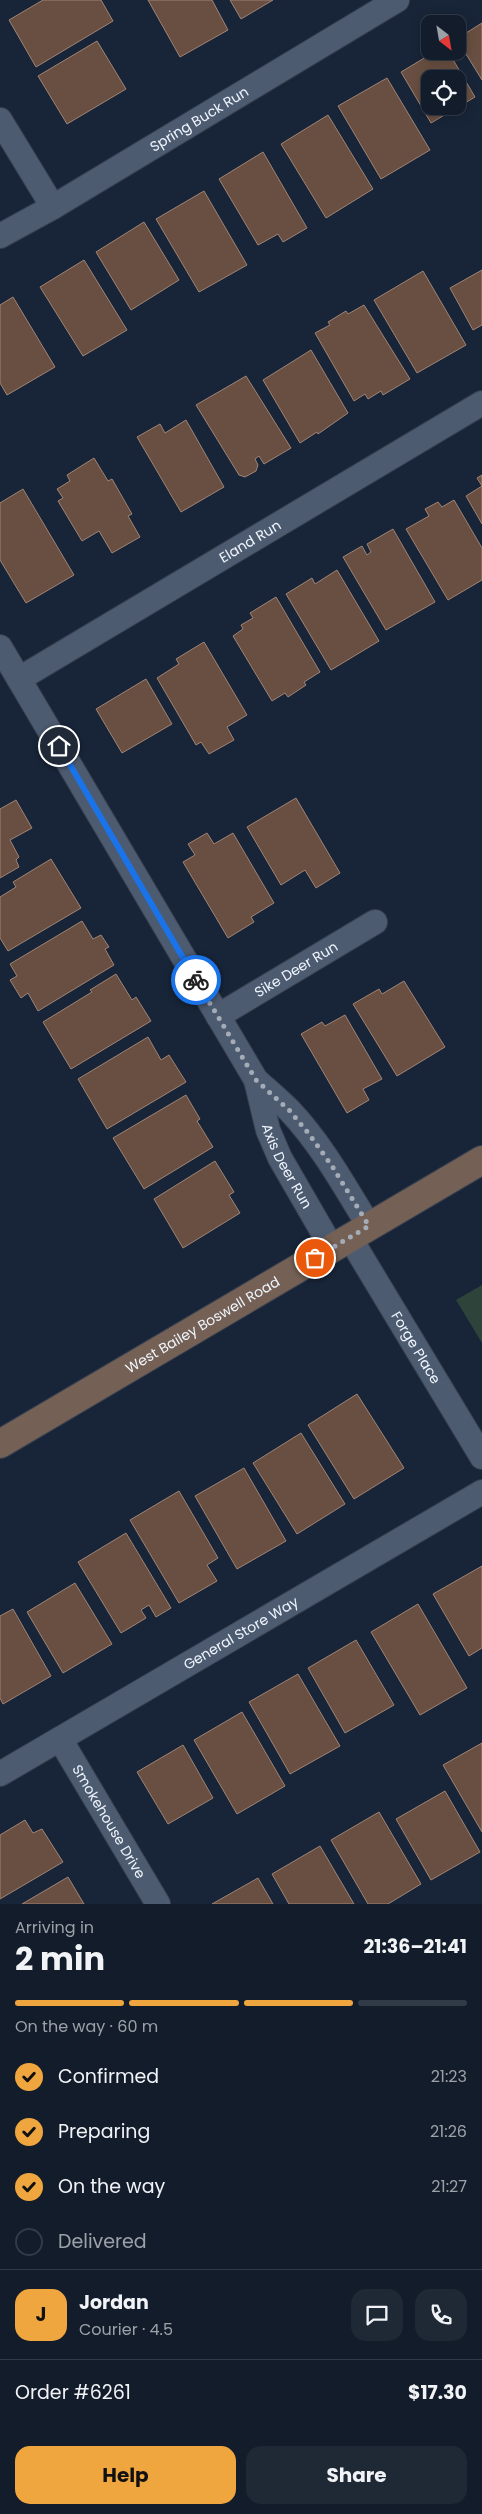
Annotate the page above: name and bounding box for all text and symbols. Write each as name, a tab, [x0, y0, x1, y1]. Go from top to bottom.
north arrow	[421, 15, 466, 60]
map controls	[421, 15, 466, 115]
button: locate	[421, 70, 466, 115]
street label: Spring Buck Run	[146, 82, 252, 157]
street label: Eland Run	[215, 515, 285, 567]
pin	[38, 725, 80, 767]
icon: home	[45, 732, 73, 760]
street label: Sike Deer Run	[251, 937, 342, 1002]
courier	[171, 955, 221, 1005]
icon: bike	[182, 966, 210, 994]
street label: Axis Deer Run	[257, 1122, 317, 1212]
pin	[294, 1237, 336, 1279]
icon: bag	[301, 1244, 329, 1272]
street label: West Bailey Boswell Road	[122, 1271, 283, 1378]
street label: Forge Place	[387, 1308, 446, 1388]
street label: General Store Way	[180, 1592, 302, 1675]
street label: Smokehouse Drive	[67, 1761, 151, 1883]
text: Arriving in	[15, 1916, 94, 1939]
text: 21:36–21:41	[363, 1933, 467, 1960]
text: 2 min	[15, 1936, 105, 1981]
text: On the way · 60 m	[15, 2015, 158, 2038]
icon: check	[15, 2063, 43, 2091]
text: Confirmed	[58, 2063, 159, 2090]
text: 21:23	[431, 2065, 467, 2088]
icon: check	[15, 2118, 43, 2146]
text: Preparing	[58, 2118, 150, 2145]
text: 21:26	[430, 2120, 467, 2143]
icon: check	[15, 2173, 43, 2201]
text: On the way	[58, 2173, 165, 2200]
text: 21:27	[431, 2175, 467, 2198]
text: Delivered	[58, 2228, 147, 2255]
text: Jordan	[79, 2289, 149, 2316]
button: chat	[351, 2289, 403, 2341]
button: phone	[415, 2289, 467, 2341]
text: J	[36, 2301, 46, 2328]
text: Courier · 4.5	[79, 2318, 173, 2341]
text: Order #6261	[15, 2379, 131, 2406]
text: $17.30	[408, 2379, 467, 2406]
button: Help	[15, 2446, 236, 2504]
button: Share	[246, 2446, 467, 2504]

